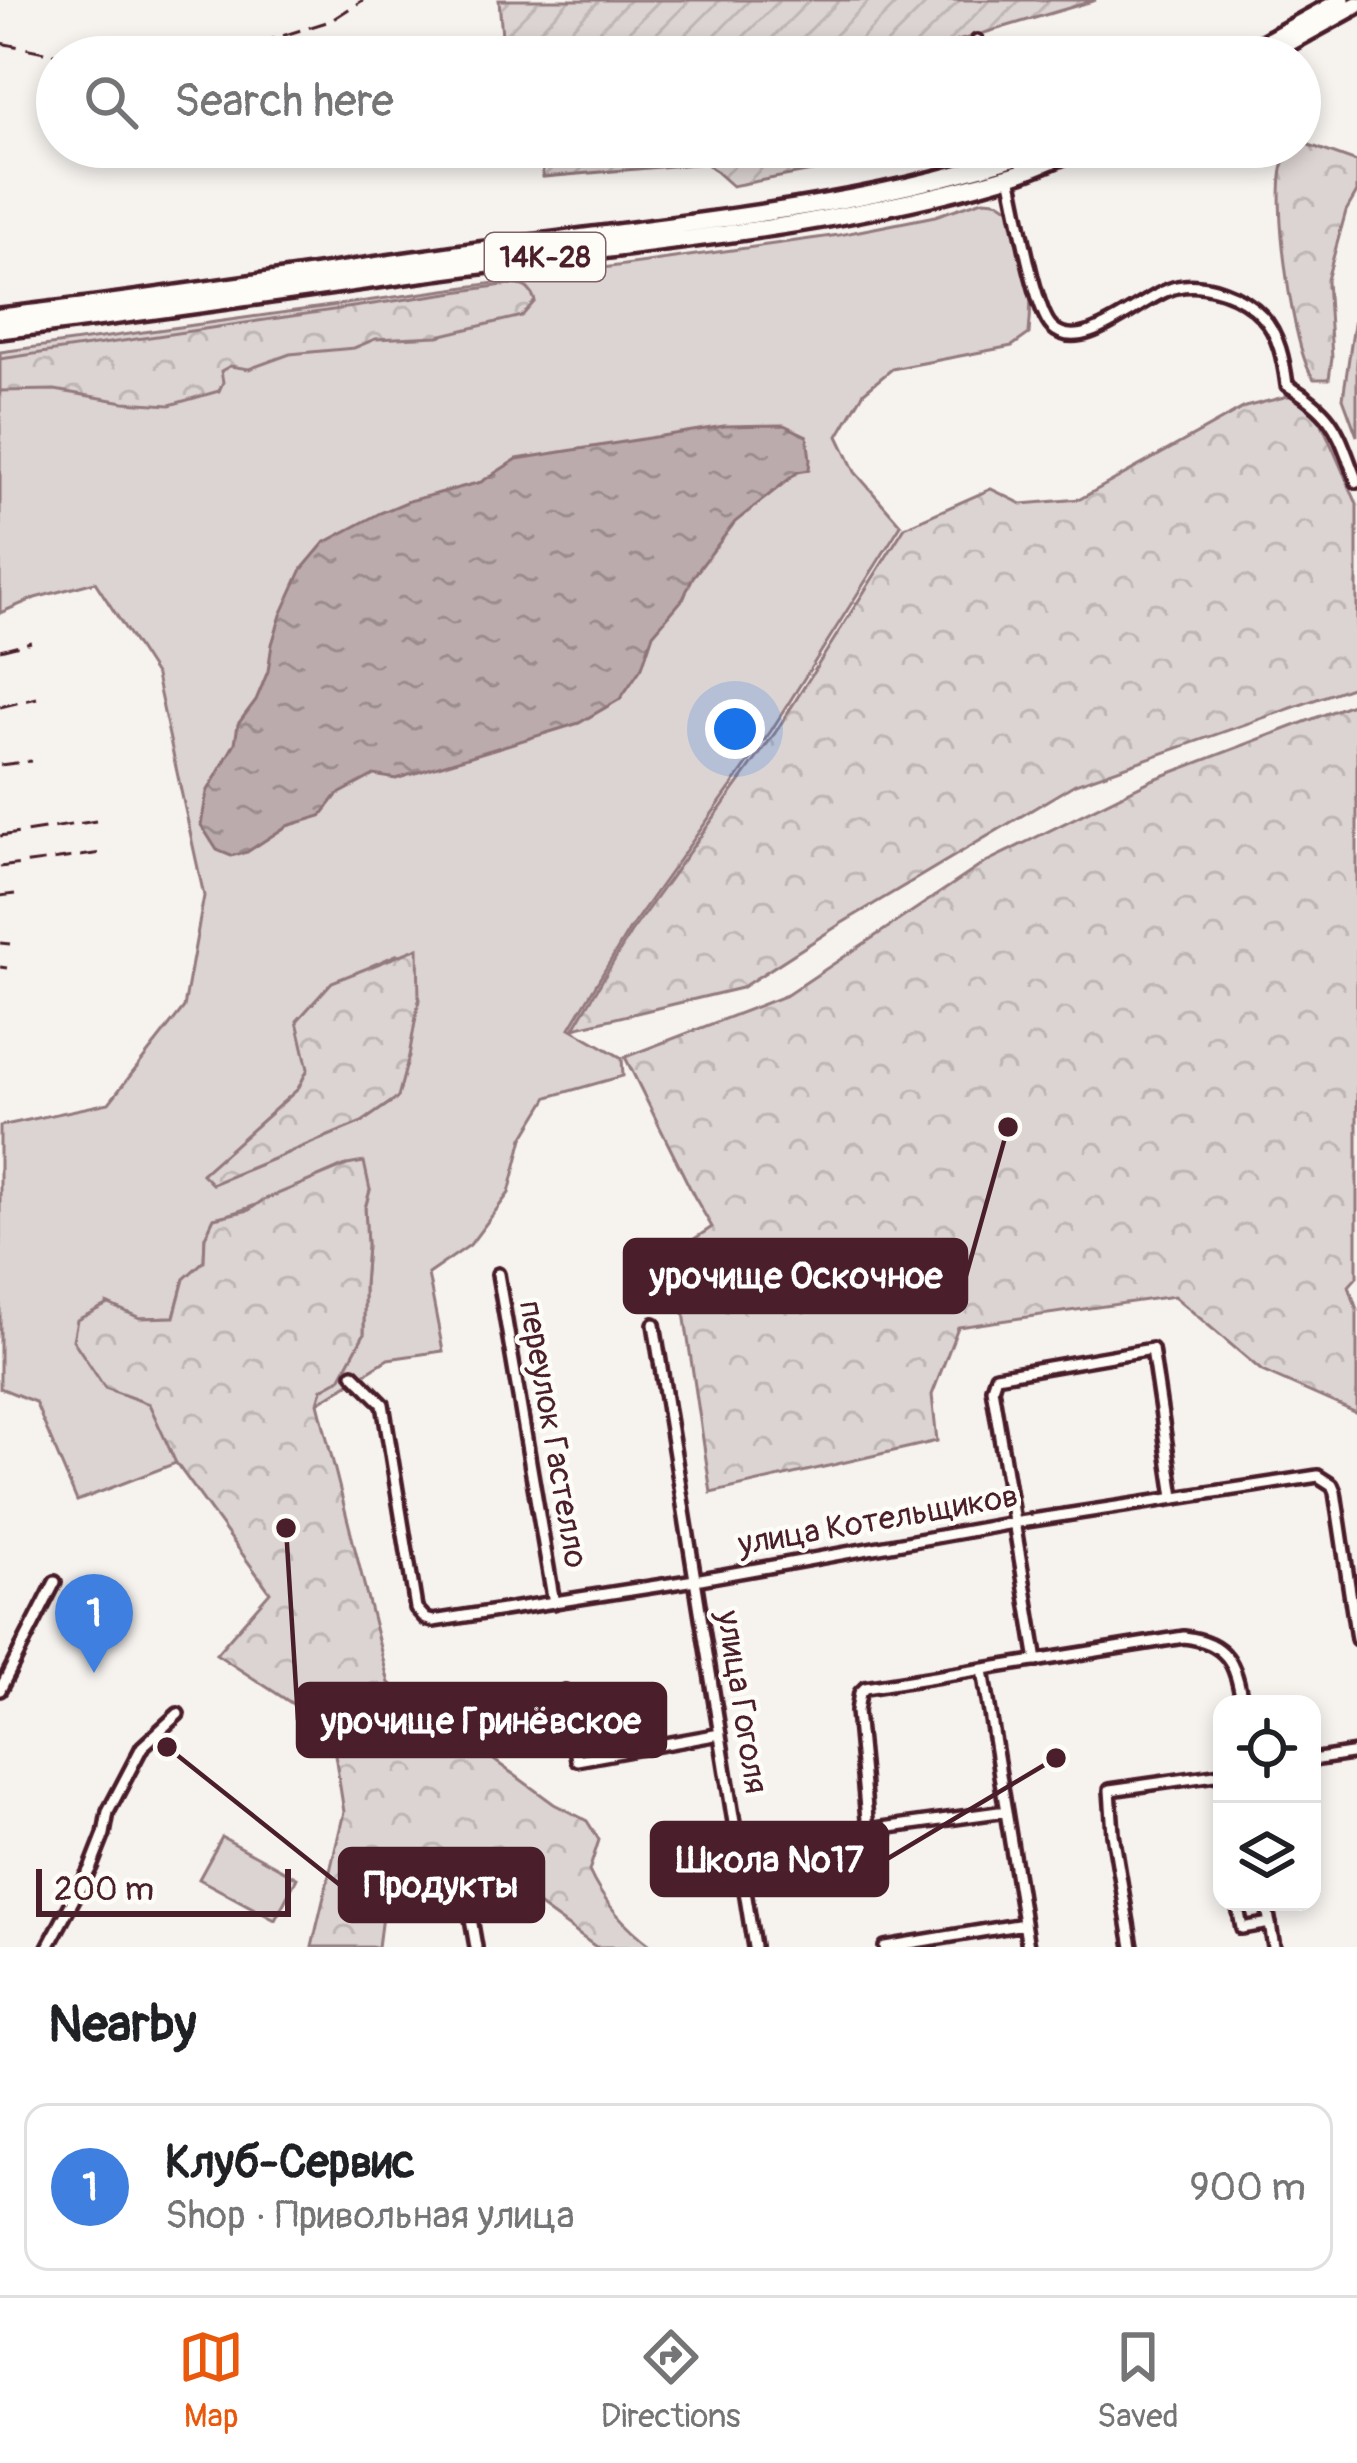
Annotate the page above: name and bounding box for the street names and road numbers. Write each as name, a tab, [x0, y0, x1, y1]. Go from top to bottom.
road number: 14К-28	[485, 233, 605, 281]
street label: переулок Гастелло	[509, 1297, 597, 1571]
street label: улица Котельщиков	[734, 1475, 1021, 1565]
street label: улица Гоголя	[707, 1607, 777, 1796]

